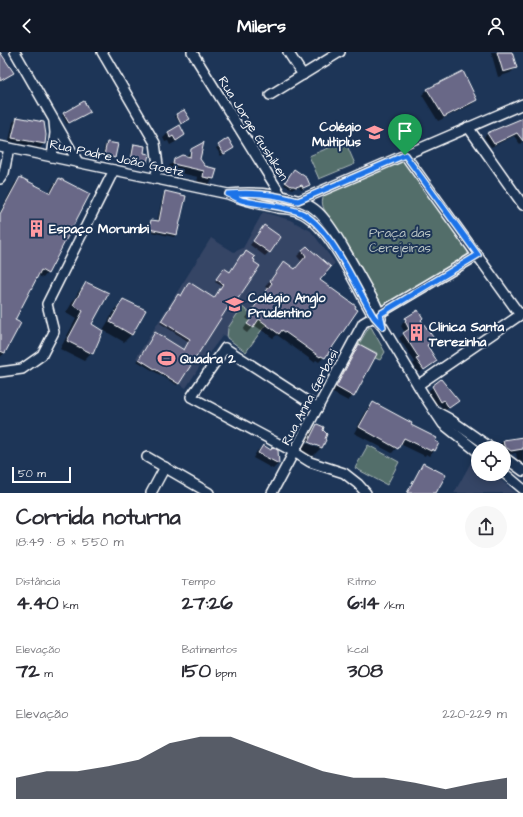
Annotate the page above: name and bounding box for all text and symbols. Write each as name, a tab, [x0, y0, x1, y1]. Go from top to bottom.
text: Milers	[237, 14, 286, 39]
icon: back	[16, 15, 38, 37]
icon: person	[485, 15, 507, 37]
street label: Rua Jorge Gushiken	[213, 73, 293, 185]
pin	[388, 114, 422, 155]
place label: Colégio Multiplus	[312, 118, 362, 152]
icon: arrive	[394, 120, 416, 142]
school or university icon: Colégio Multiplus	[364, 123, 384, 143]
street label: Rua Padre João Goetz	[48, 135, 186, 181]
building icon: Espaço Morumbi	[26, 218, 46, 238]
place label: Espaço Morumbi	[49, 220, 150, 239]
park label: Praça das Cerejeiras	[369, 224, 432, 257]
place label: Colégio Anglo Prudentino	[248, 289, 326, 322]
school or university icon: Colégio Anglo Prudentino	[225, 294, 245, 314]
place label: Clínica Santa Terezinha	[428, 318, 504, 351]
building icon: Clínica Santa Terezinha	[406, 323, 426, 343]
street label: Rua Anna Gerbasi	[277, 346, 343, 449]
sports icon: Quadra 2	[157, 348, 177, 368]
place label: Quadra 2	[180, 350, 236, 368]
map controls	[471, 441, 511, 481]
button: locate	[471, 441, 511, 481]
scale bar	[12, 465, 71, 484]
text: 50 m	[18, 466, 46, 481]
text: Corrida noturna	[16, 502, 181, 533]
button: share	[465, 506, 507, 548]
text: 18:49 · 8 × 550 m	[16, 533, 124, 551]
text: Distância	[16, 574, 60, 589]
text: Tempo	[182, 574, 215, 589]
text: Ritmo	[347, 574, 376, 589]
text: 4.40	[16, 589, 59, 617]
text: 27:26	[182, 589, 233, 617]
text: 6:14	[347, 589, 379, 617]
text: km	[59, 598, 78, 613]
text: /km	[379, 598, 404, 613]
text: Elevação	[16, 642, 60, 657]
text: Batimentos	[182, 642, 237, 657]
text: kcal	[347, 642, 368, 657]
text: 72	[16, 657, 40, 685]
text: 150	[182, 657, 211, 685]
text: 308	[347, 657, 383, 685]
text: m	[40, 666, 53, 681]
text: bpm	[211, 666, 236, 681]
text: Elevação	[16, 705, 68, 723]
text: 220–229 m	[442, 705, 507, 723]

